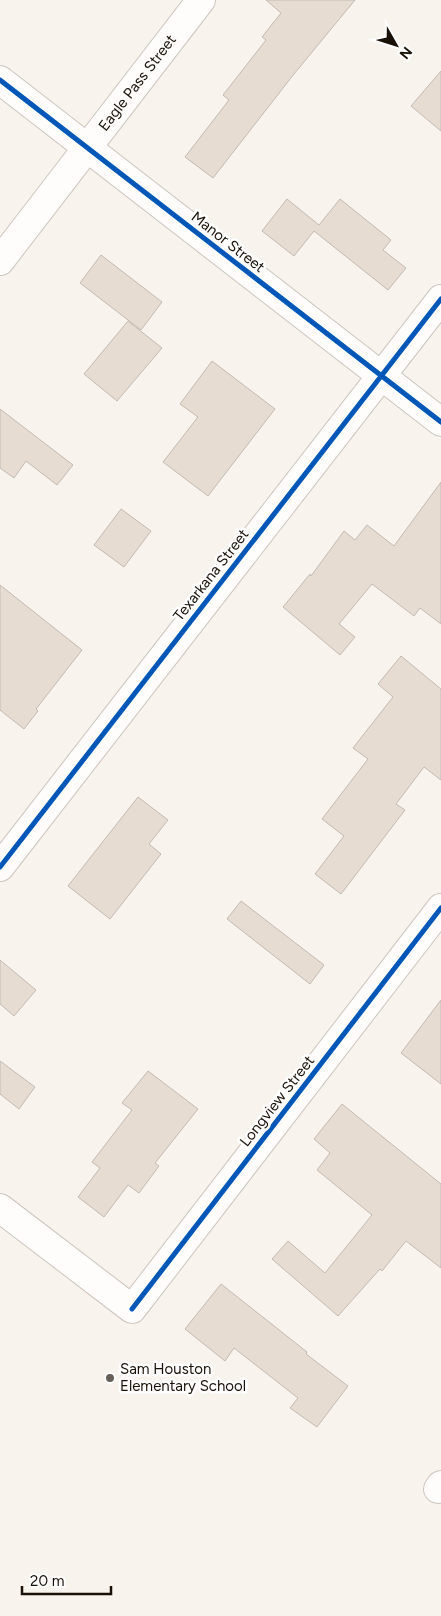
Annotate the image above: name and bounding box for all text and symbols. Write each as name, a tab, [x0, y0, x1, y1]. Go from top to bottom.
north arrow	[371, 20, 421, 70]
street label: Eagle Pass Street	[95, 31, 180, 134]
text: N	[396, 43, 416, 62]
street label: Manor Street	[188, 208, 269, 276]
street label: Texarkana Street	[170, 525, 253, 625]
street label: Longview Street	[236, 1052, 318, 1150]
place label: Sam Houston Elementary School	[120, 1360, 246, 1395]
marker: Sam Houston Elementary School	[104, 1372, 116, 1384]
scale bar	[22, 1564, 111, 1596]
text: 20 m	[30, 1572, 64, 1590]

